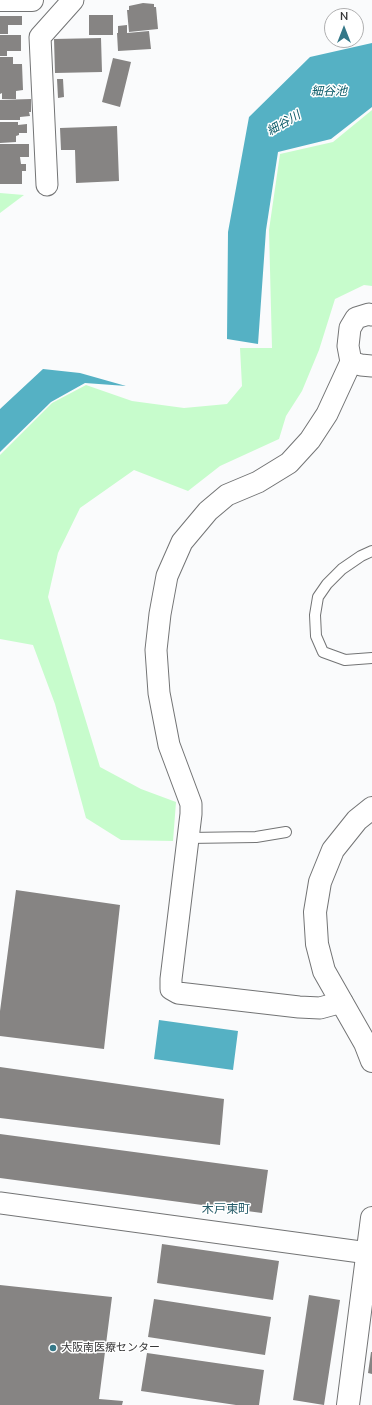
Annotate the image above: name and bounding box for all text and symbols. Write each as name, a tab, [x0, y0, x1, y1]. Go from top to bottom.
north arrow	[324, 8, 364, 48]
text: N	[340, 9, 348, 24]
water label: 細谷池	[311, 85, 347, 99]
water label: 細谷川	[265, 109, 303, 139]
district label: 木戸東町	[202, 1203, 250, 1217]
place label: 大阪南医療センター	[61, 1341, 160, 1355]
marker: 大阪南医療センター	[48, 1343, 58, 1353]

